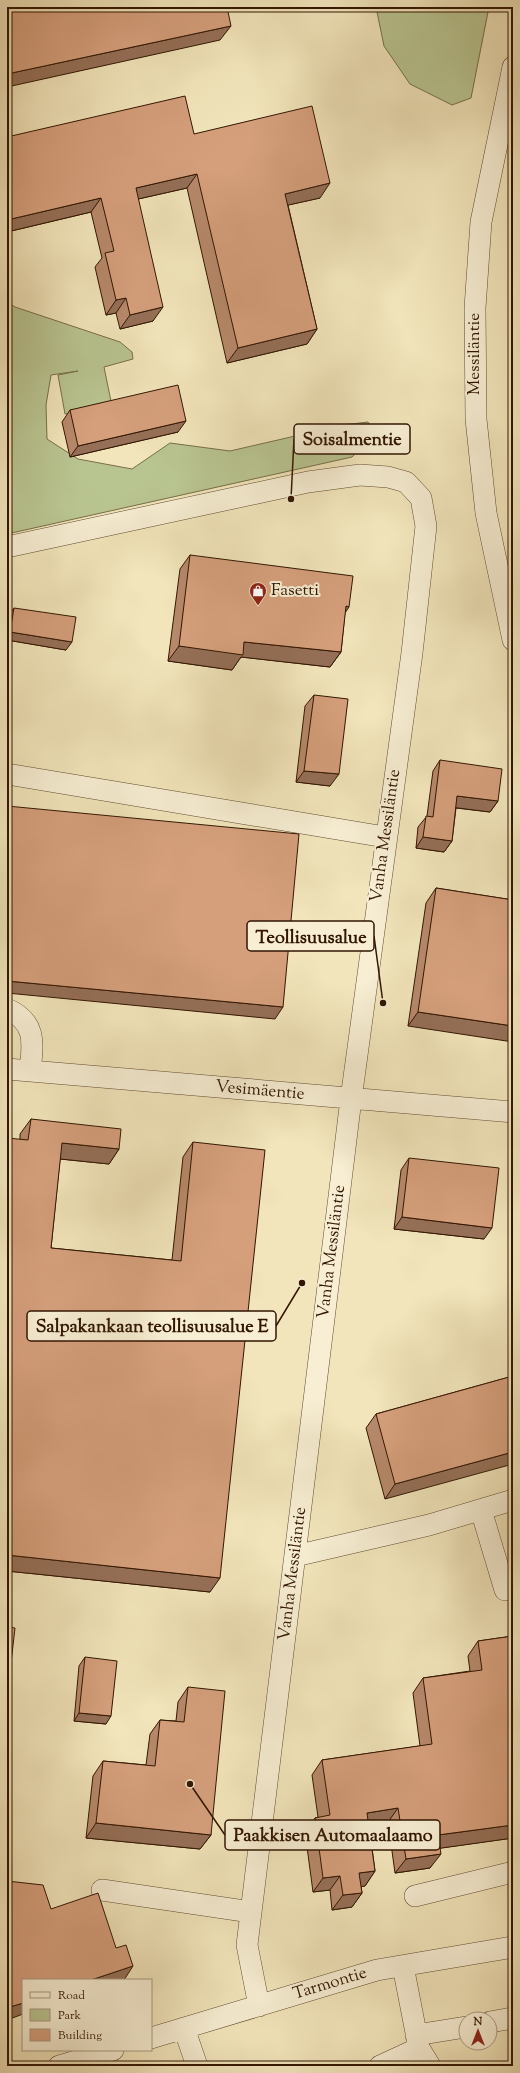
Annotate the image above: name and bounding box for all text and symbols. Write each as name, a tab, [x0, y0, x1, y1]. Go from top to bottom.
street label: Messiläntie	[463, 313, 487, 395]
callout: Soisalmentie	[294, 424, 410, 454]
text: Soisalmentie	[302, 428, 402, 454]
place label: Fasetti	[271, 579, 319, 603]
shop icon: Fasetti	[248, 581, 268, 606]
street label: Vanha Messiläntie	[365, 768, 407, 904]
callout: Teollisuusalue	[247, 921, 374, 951]
text: Teollisuusalue	[255, 926, 367, 952]
street label: Vesimäentie	[214, 1075, 306, 1107]
street label: Vanha Messiläntie	[312, 1184, 352, 1320]
callout: Salpakankaan teollisuusalue E	[27, 1311, 276, 1341]
text: Salpakankaan teollisuusalue E	[36, 1315, 268, 1341]
street label: Vanha Messiläntie	[273, 1506, 313, 1642]
callout: Paakkisen Automaalaamo	[225, 1820, 440, 1850]
text: Paakkisen Automaalaamo	[233, 1824, 433, 1850]
street label: Tarmontie	[290, 1961, 370, 2007]
legend	[22, 1979, 152, 2051]
text: Road	[58, 1987, 85, 2005]
text: Park	[58, 2007, 81, 2025]
north arrow	[458, 2011, 498, 2051]
text: N	[473, 2014, 483, 2030]
text: Building	[58, 2027, 102, 2045]

